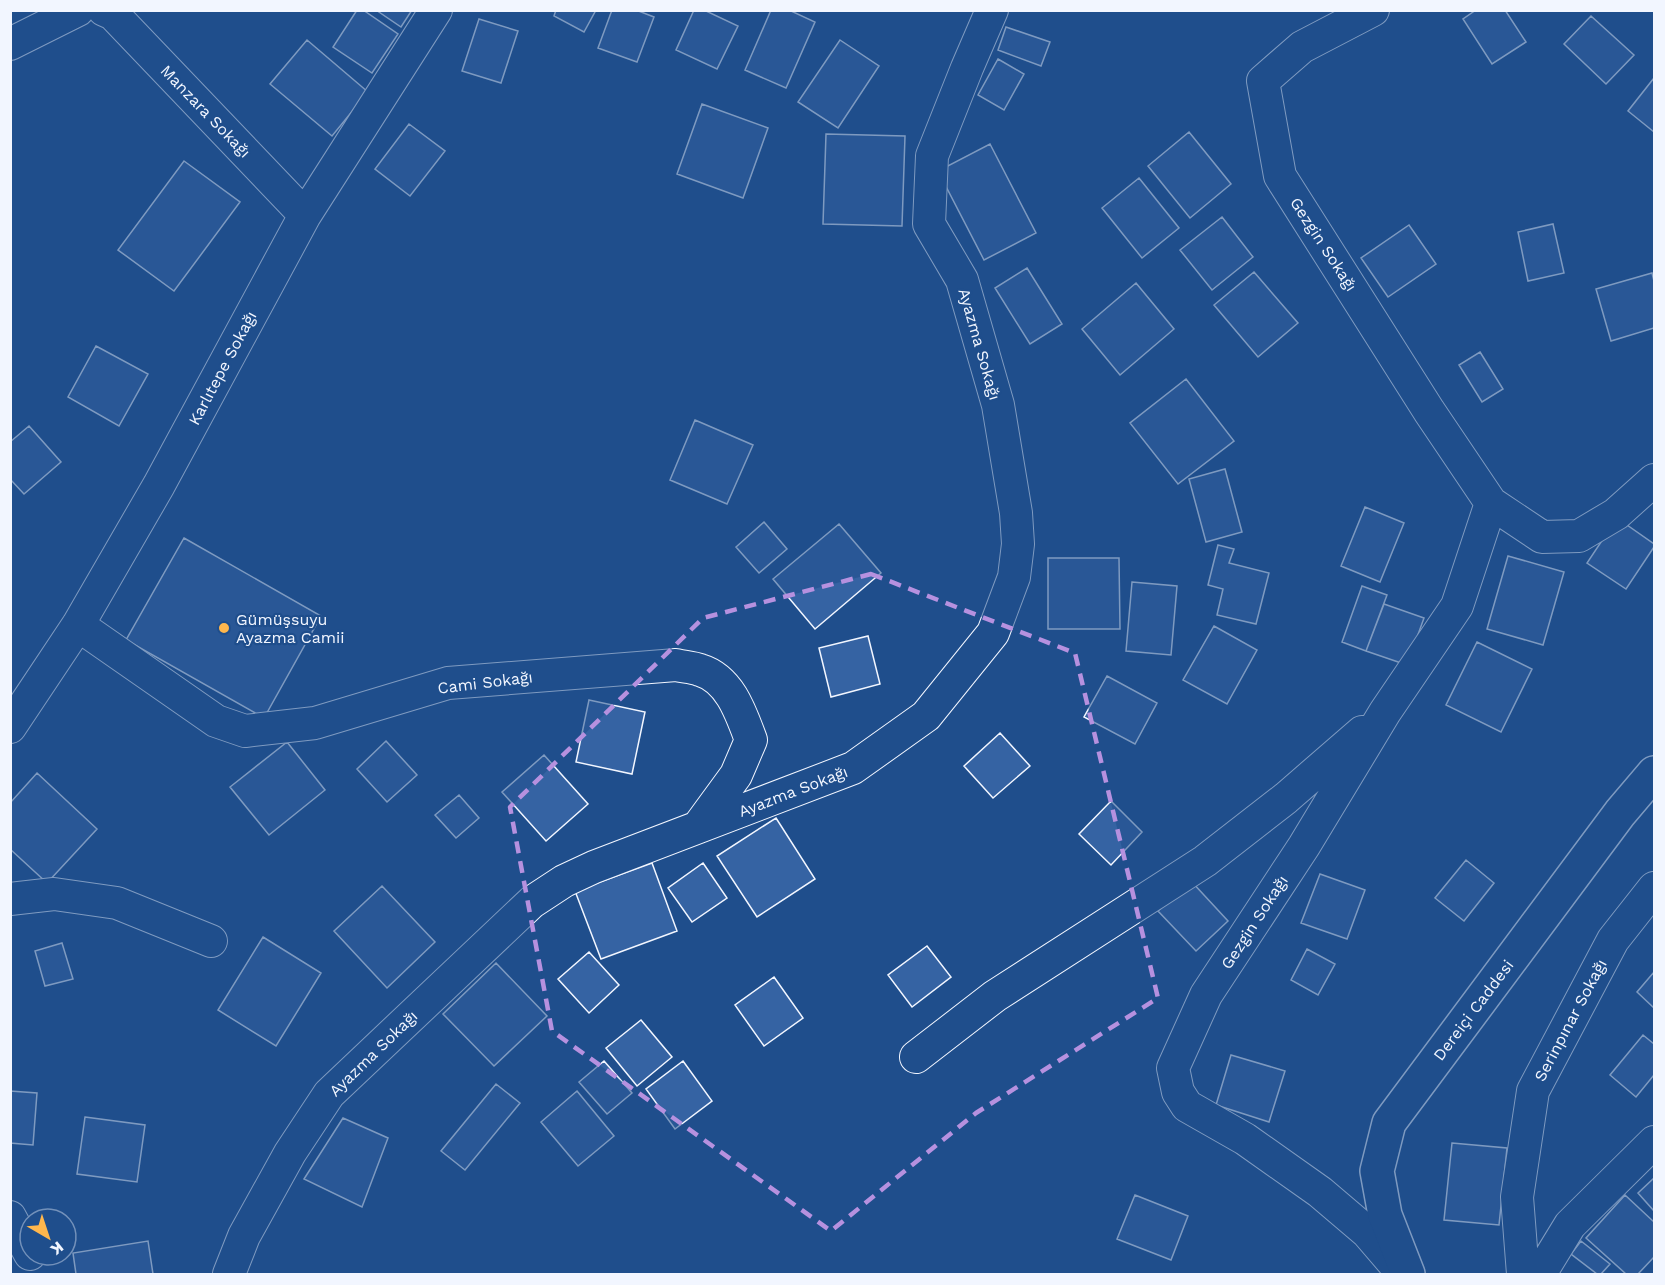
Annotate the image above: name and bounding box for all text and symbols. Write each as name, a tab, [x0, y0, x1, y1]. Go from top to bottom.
street label: Manzara Sokağı	[157, 61, 255, 162]
street label: Gezgin Sokağı	[1286, 194, 1361, 295]
street label: Ayazma Sokağı	[954, 286, 1005, 402]
street label: Karlıtepe Sokağı	[184, 308, 260, 428]
place label: Gümüşsuyu Ayazma Camii	[236, 610, 345, 647]
marker: Gümüşsuyu Ayazma Camii	[217, 621, 231, 635]
street label: Cami Sokağı	[436, 667, 534, 698]
street label: Ayazma Sokağı	[736, 762, 850, 821]
street label: Gezgin Sokağı	[1217, 872, 1292, 973]
street label: Dereiçi Caddesi	[1429, 956, 1517, 1064]
street label: Serinpınar Sokağı	[1530, 956, 1611, 1085]
street label: Ayazma Sokağı	[325, 1006, 421, 1100]
north arrow	[18, 1207, 78, 1267]
text: K	[47, 1237, 67, 1259]

